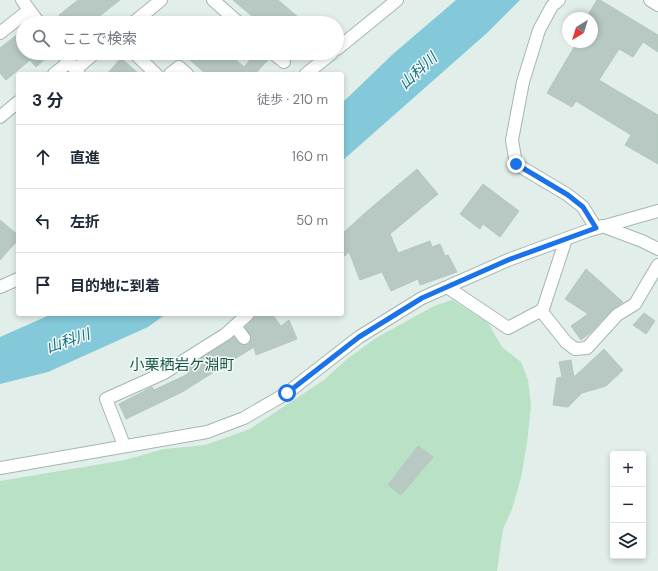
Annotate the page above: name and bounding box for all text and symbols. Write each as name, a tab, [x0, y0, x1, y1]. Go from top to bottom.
north arrow	[562, 12, 598, 48]
search box	[16, 16, 344, 60]
icon: search	[30, 27, 52, 49]
text: ここで検索	[62, 29, 137, 49]
water label: 山科川	[395, 47, 443, 94]
text: 3 分	[32, 89, 63, 111]
text: 徒歩 · 210 m	[257, 91, 328, 108]
icon: ahead	[32, 146, 54, 168]
text: 直進	[70, 148, 100, 168]
text: 160 m	[292, 148, 328, 165]
route end	[507, 155, 525, 173]
icon: left	[32, 210, 54, 232]
text: 左折	[70, 212, 100, 232]
text: 50 m	[296, 212, 328, 229]
icon: arrive	[32, 274, 54, 296]
text: 目的地に到着	[70, 276, 160, 296]
water label: 山科川	[43, 324, 94, 358]
district label: 小栗栖岩ケ淵町	[129, 355, 235, 375]
route start	[278, 384, 296, 402]
map controls	[610, 451, 646, 559]
button: +	[610, 451, 646, 487]
button: −	[610, 487, 646, 523]
button: layers	[610, 523, 646, 559]

